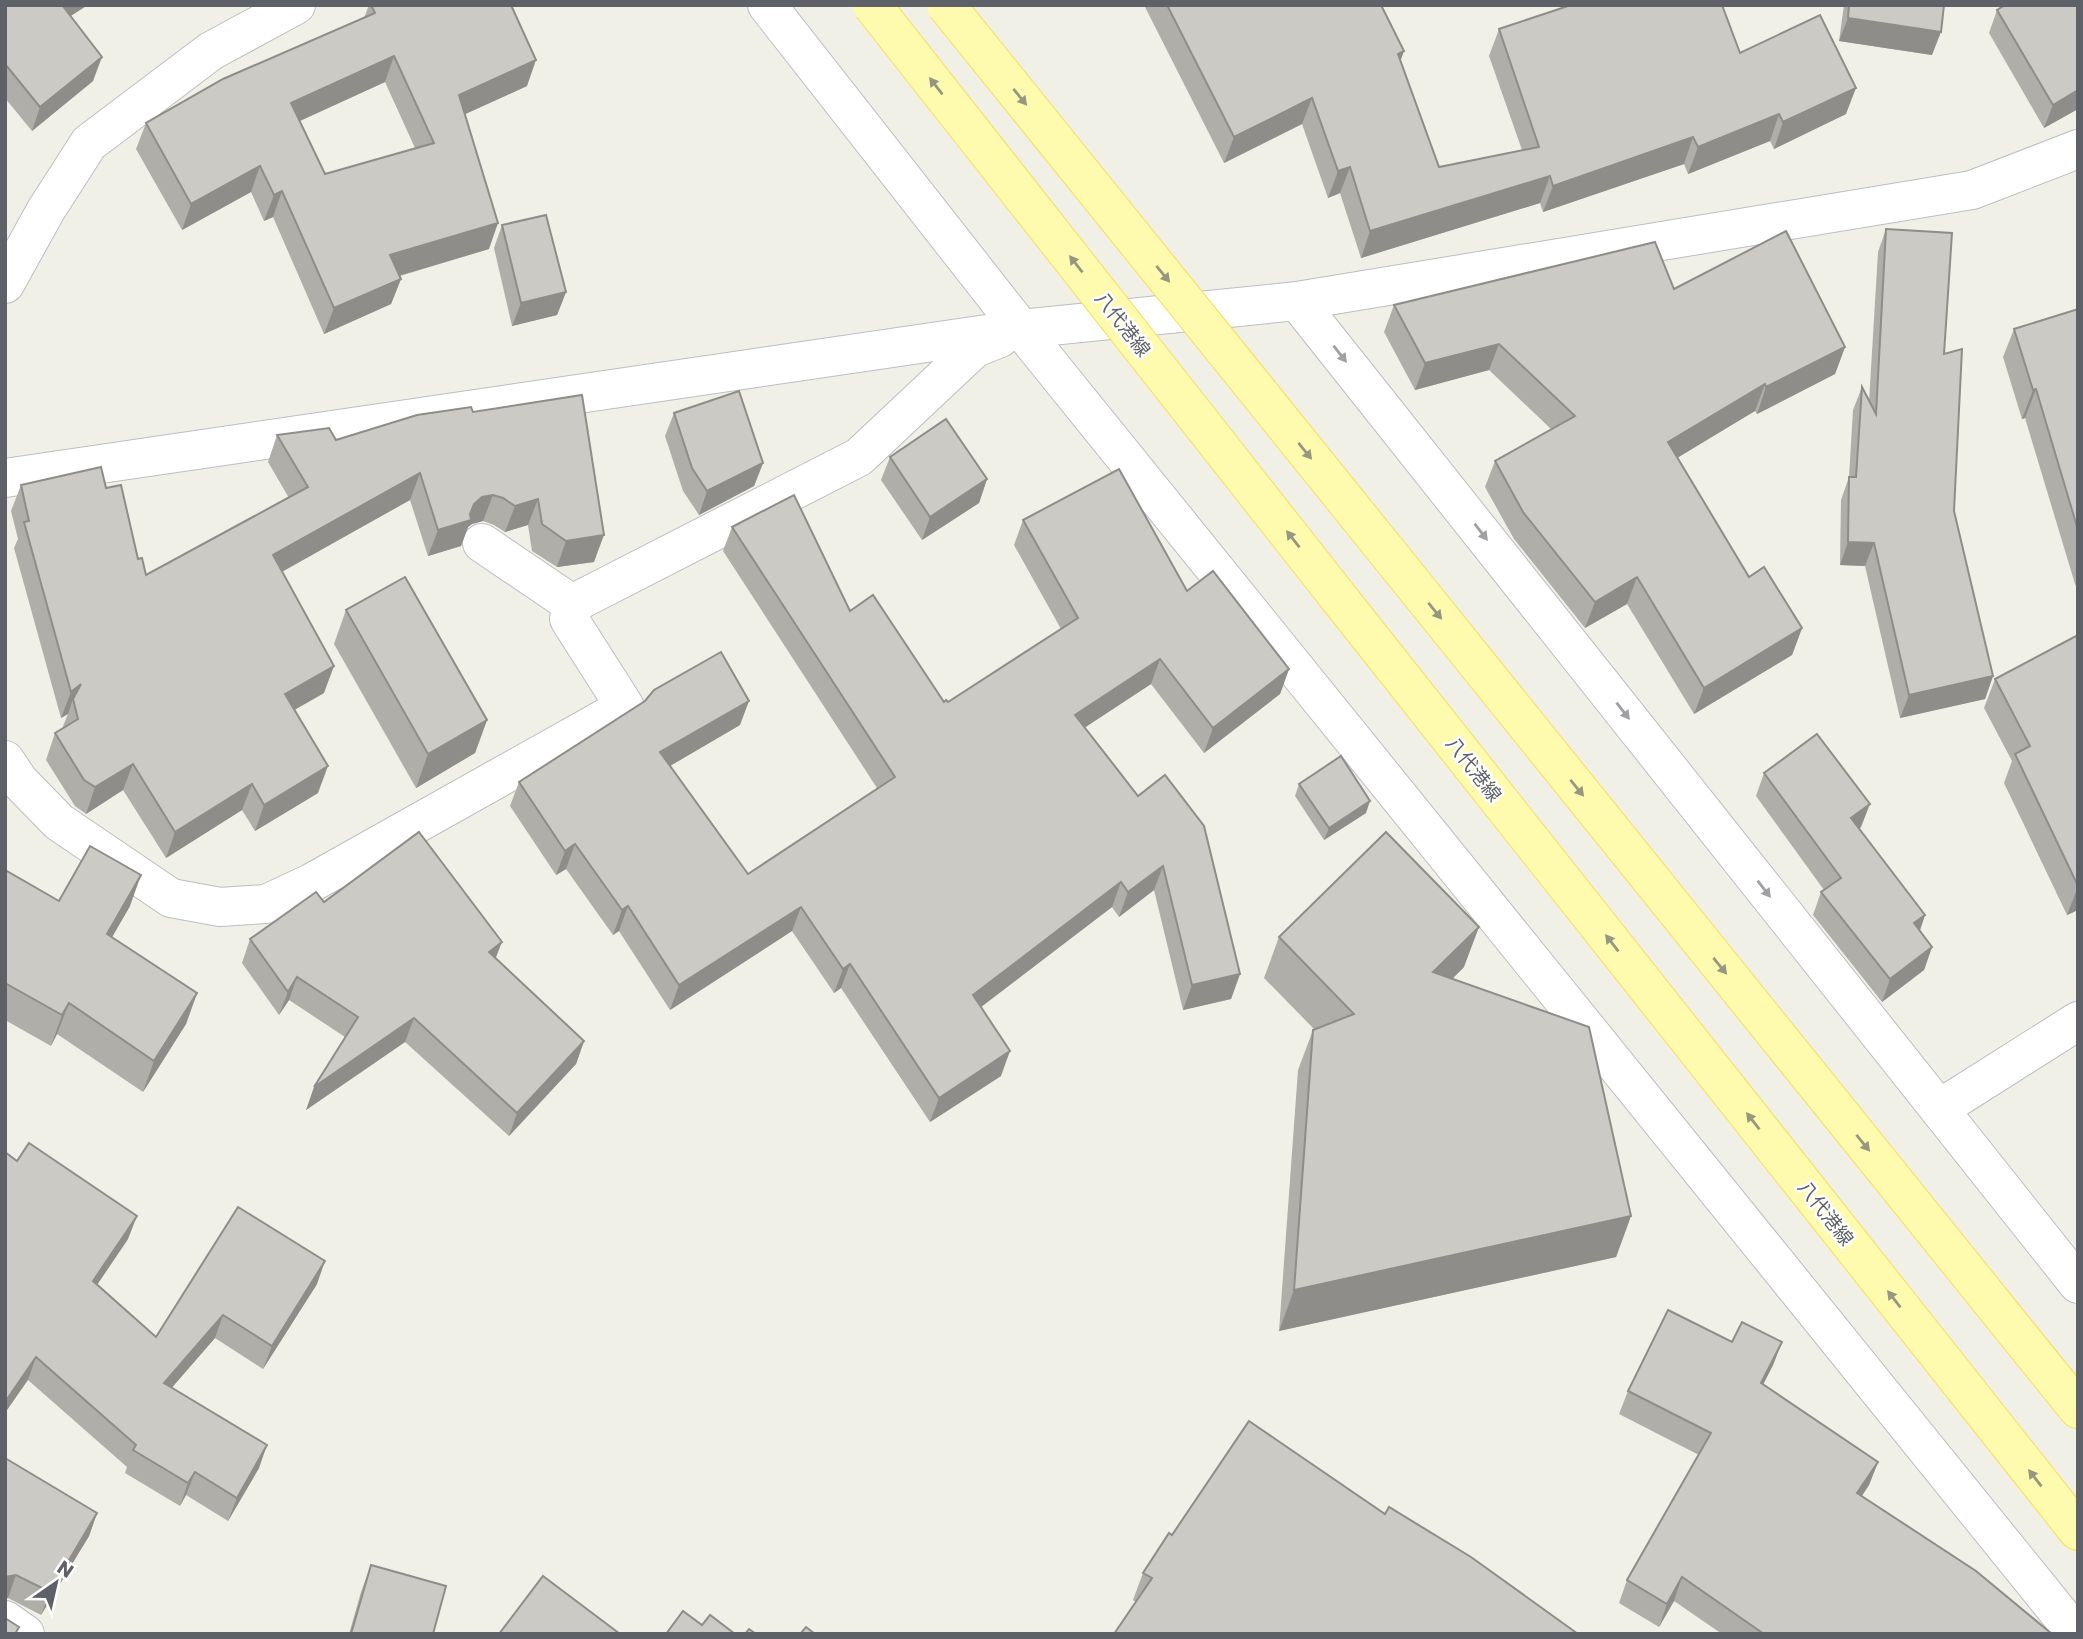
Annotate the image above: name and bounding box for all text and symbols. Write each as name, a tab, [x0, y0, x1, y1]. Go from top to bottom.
one-way arrow	[928, 77, 943, 95]
one-way arrow	[1012, 88, 1027, 105]
one-way arrow	[1069, 256, 1084, 274]
one-way arrow	[1155, 264, 1170, 282]
street label: 八代港線	[1089, 286, 1157, 363]
one-way arrow	[1332, 345, 1347, 363]
one-way arrow	[1298, 441, 1313, 459]
one-way arrow	[1473, 524, 1488, 541]
one-way arrow	[1286, 531, 1301, 548]
one-way arrow	[1427, 602, 1442, 620]
one-way arrow	[1615, 701, 1630, 719]
street label: 八代港線	[1440, 731, 1508, 808]
one-way arrow	[1570, 779, 1585, 797]
one-way arrow	[1756, 880, 1771, 897]
one-way arrow	[1604, 934, 1619, 952]
one-way arrow	[1712, 957, 1727, 974]
one-way arrow	[1746, 1112, 1761, 1130]
one-way arrow	[1855, 1134, 1870, 1151]
street label: 八代港線	[1792, 1175, 1860, 1252]
one-way arrow	[1887, 1291, 1902, 1309]
one-way arrow	[2028, 1469, 2043, 1487]
north arrow	[21, 1548, 91, 1618]
text: N	[52, 1554, 79, 1585]

